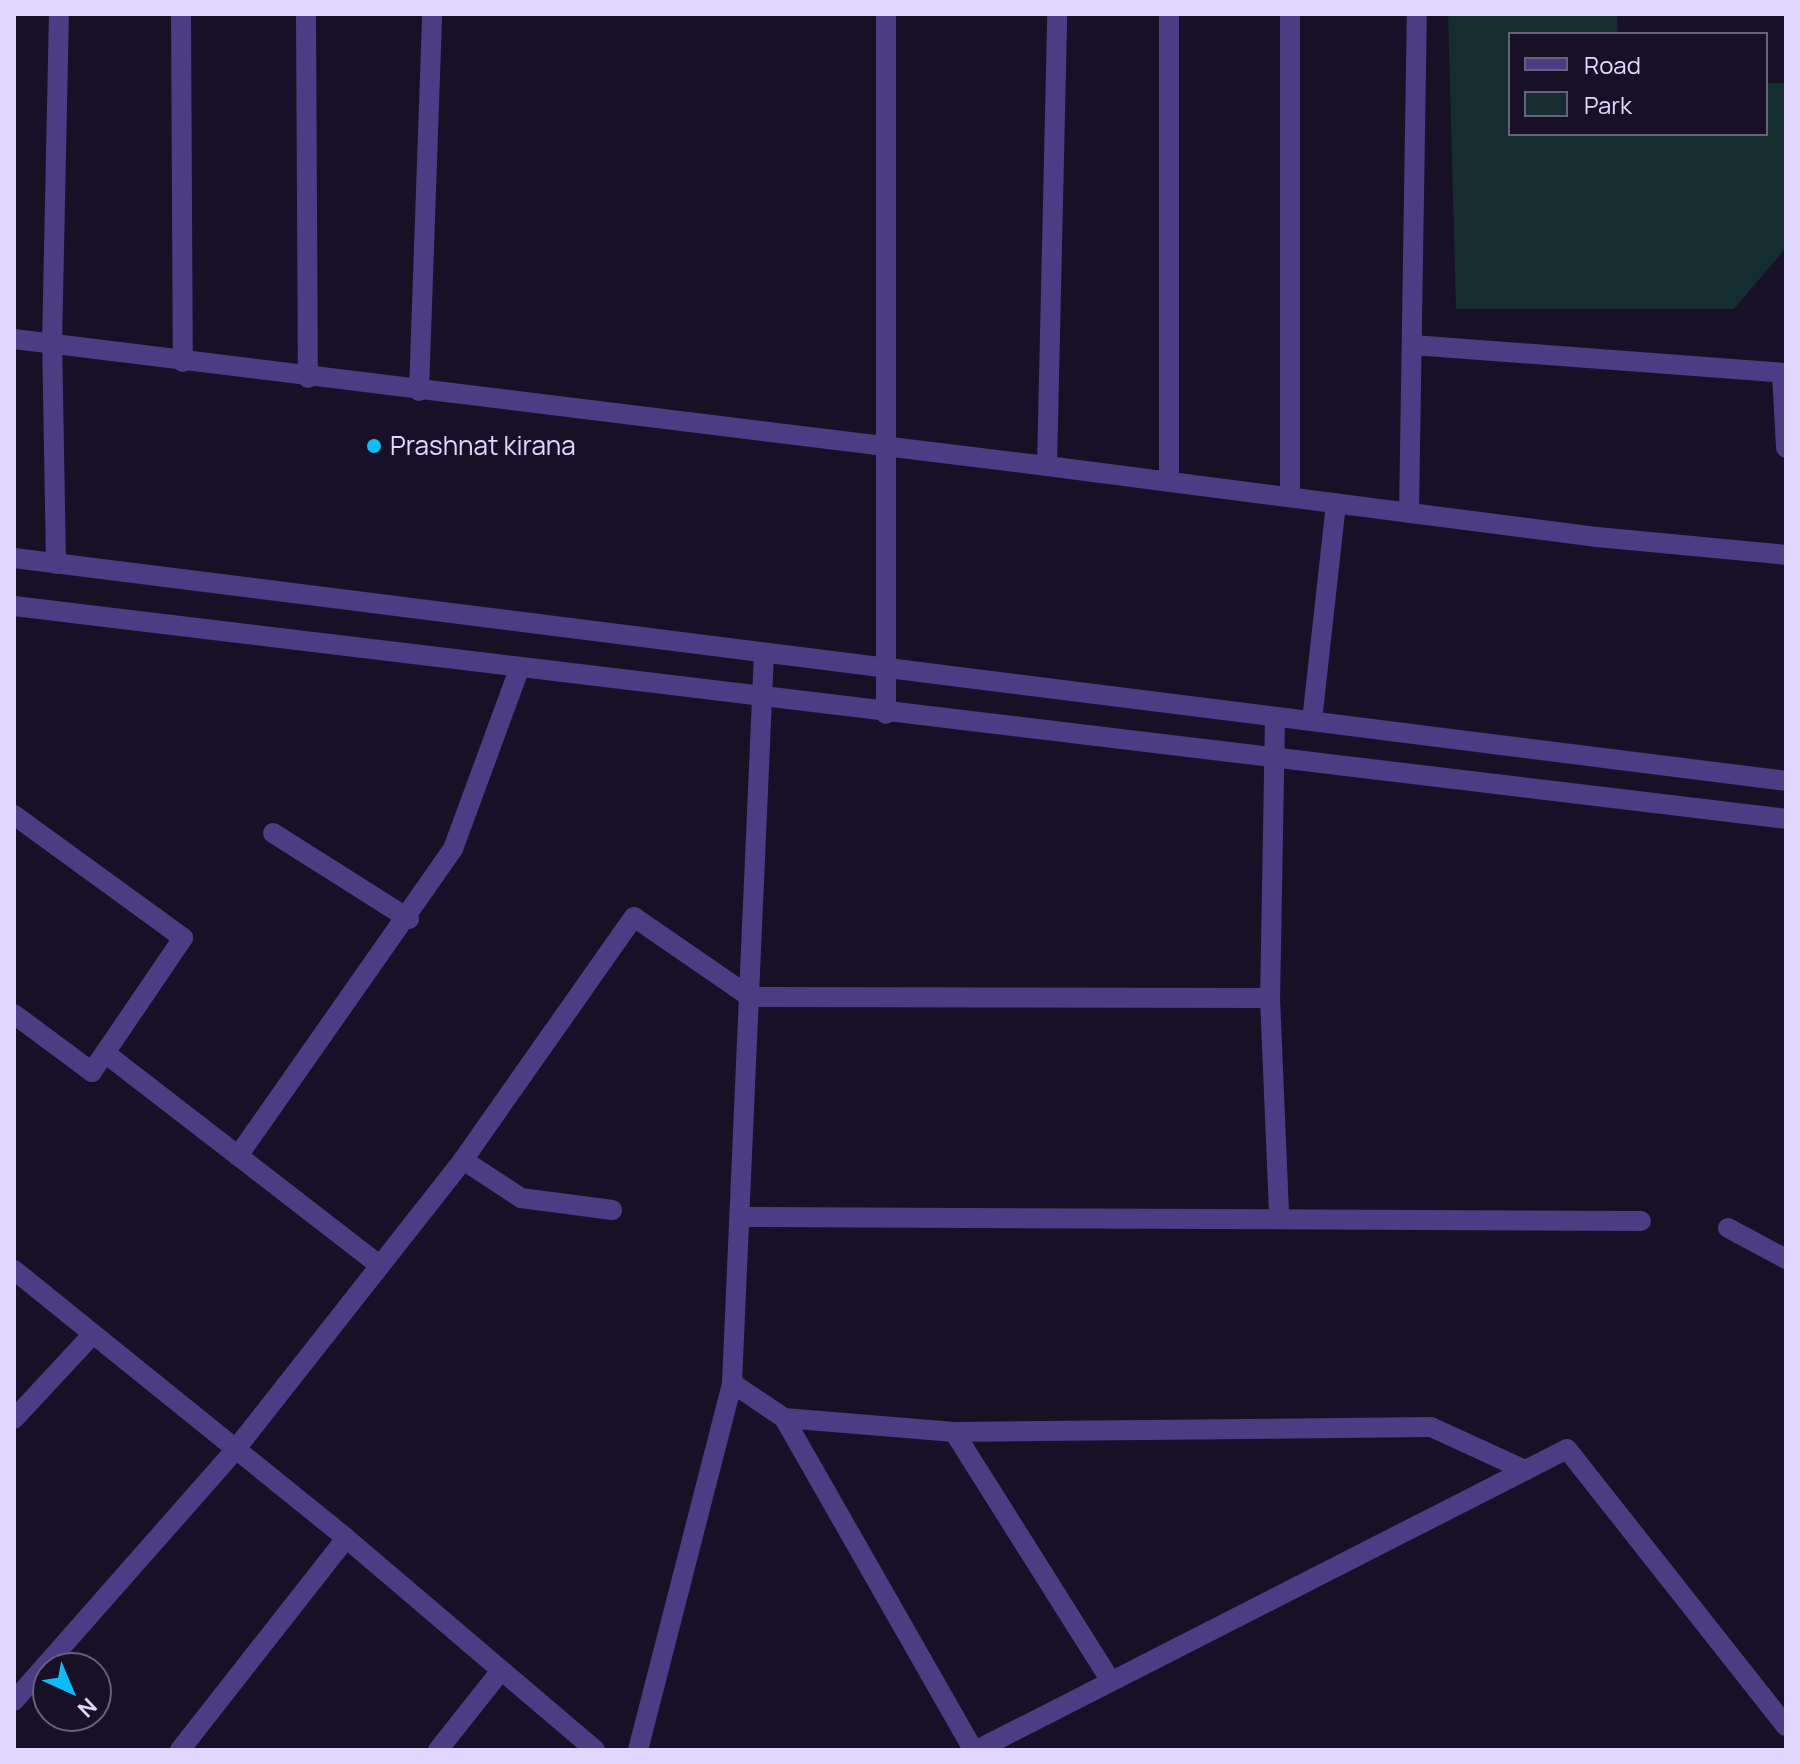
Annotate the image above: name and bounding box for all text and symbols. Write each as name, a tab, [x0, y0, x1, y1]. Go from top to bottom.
legend	[1508, 32, 1768, 136]
text: Road	[1584, 48, 1641, 81]
text: Park	[1584, 88, 1632, 121]
place label: Prashnat kirana	[390, 430, 576, 462]
marker: Prashnat kirana	[365, 437, 383, 455]
north arrow	[32, 1652, 112, 1732]
text: N	[71, 1692, 103, 1724]

